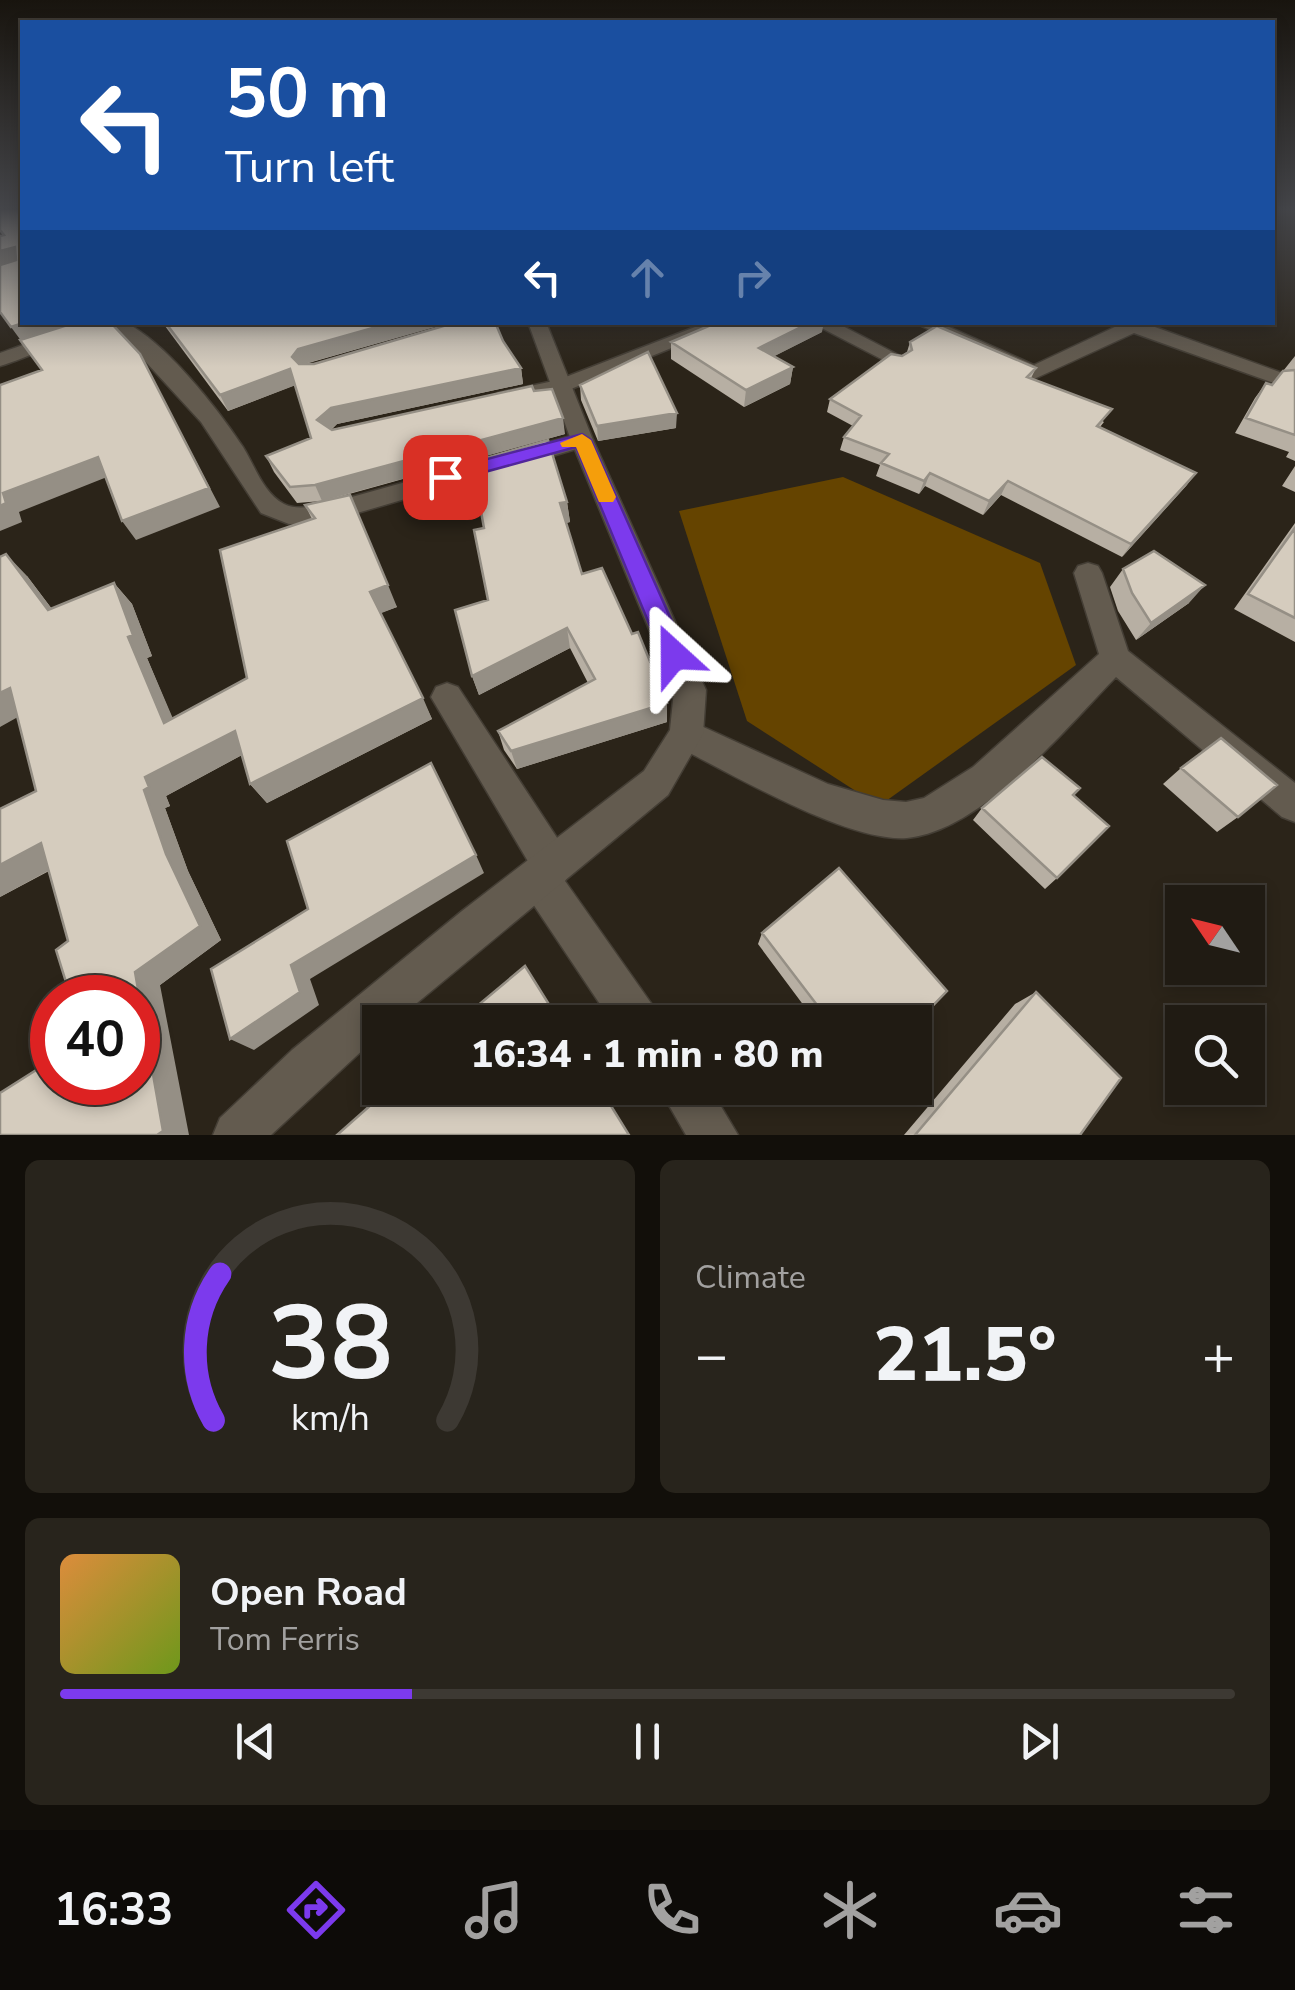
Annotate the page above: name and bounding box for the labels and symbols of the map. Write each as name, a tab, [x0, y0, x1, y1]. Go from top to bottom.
pin	[403, 435, 488, 520]
position arrow	[622, 603, 726, 707]
north arrow	[1165, 885, 1265, 985]
speed limit sign: 40	[30, 975, 160, 1105]

